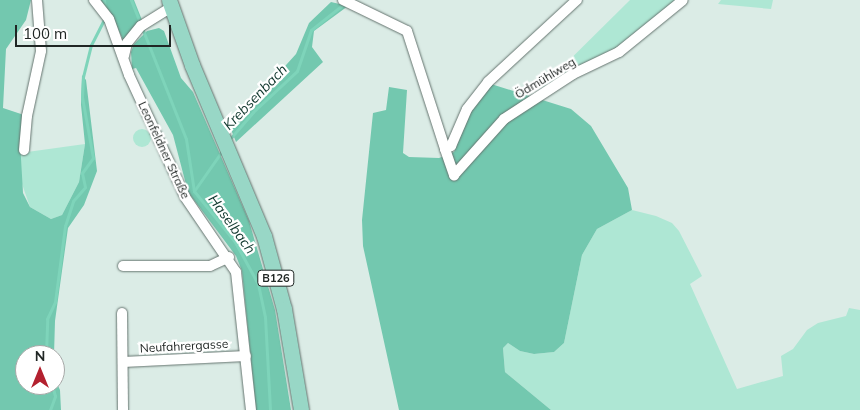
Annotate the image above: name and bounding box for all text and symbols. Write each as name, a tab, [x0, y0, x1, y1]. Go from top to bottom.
scale bar	[18, 15, 174, 47]
text: 100 m	[23, 24, 67, 43]
street label: Ödmühlweg	[512, 54, 578, 102]
water label: Krebsenbach	[220, 61, 290, 133]
street label: Leonfeldner Straße	[135, 99, 193, 201]
water label: Haselbach	[205, 191, 259, 257]
road number: B126	[257, 270, 295, 286]
street label: Neufahrergasse	[139, 336, 229, 356]
north arrow	[15, 345, 65, 395]
text: N	[35, 347, 45, 365]

